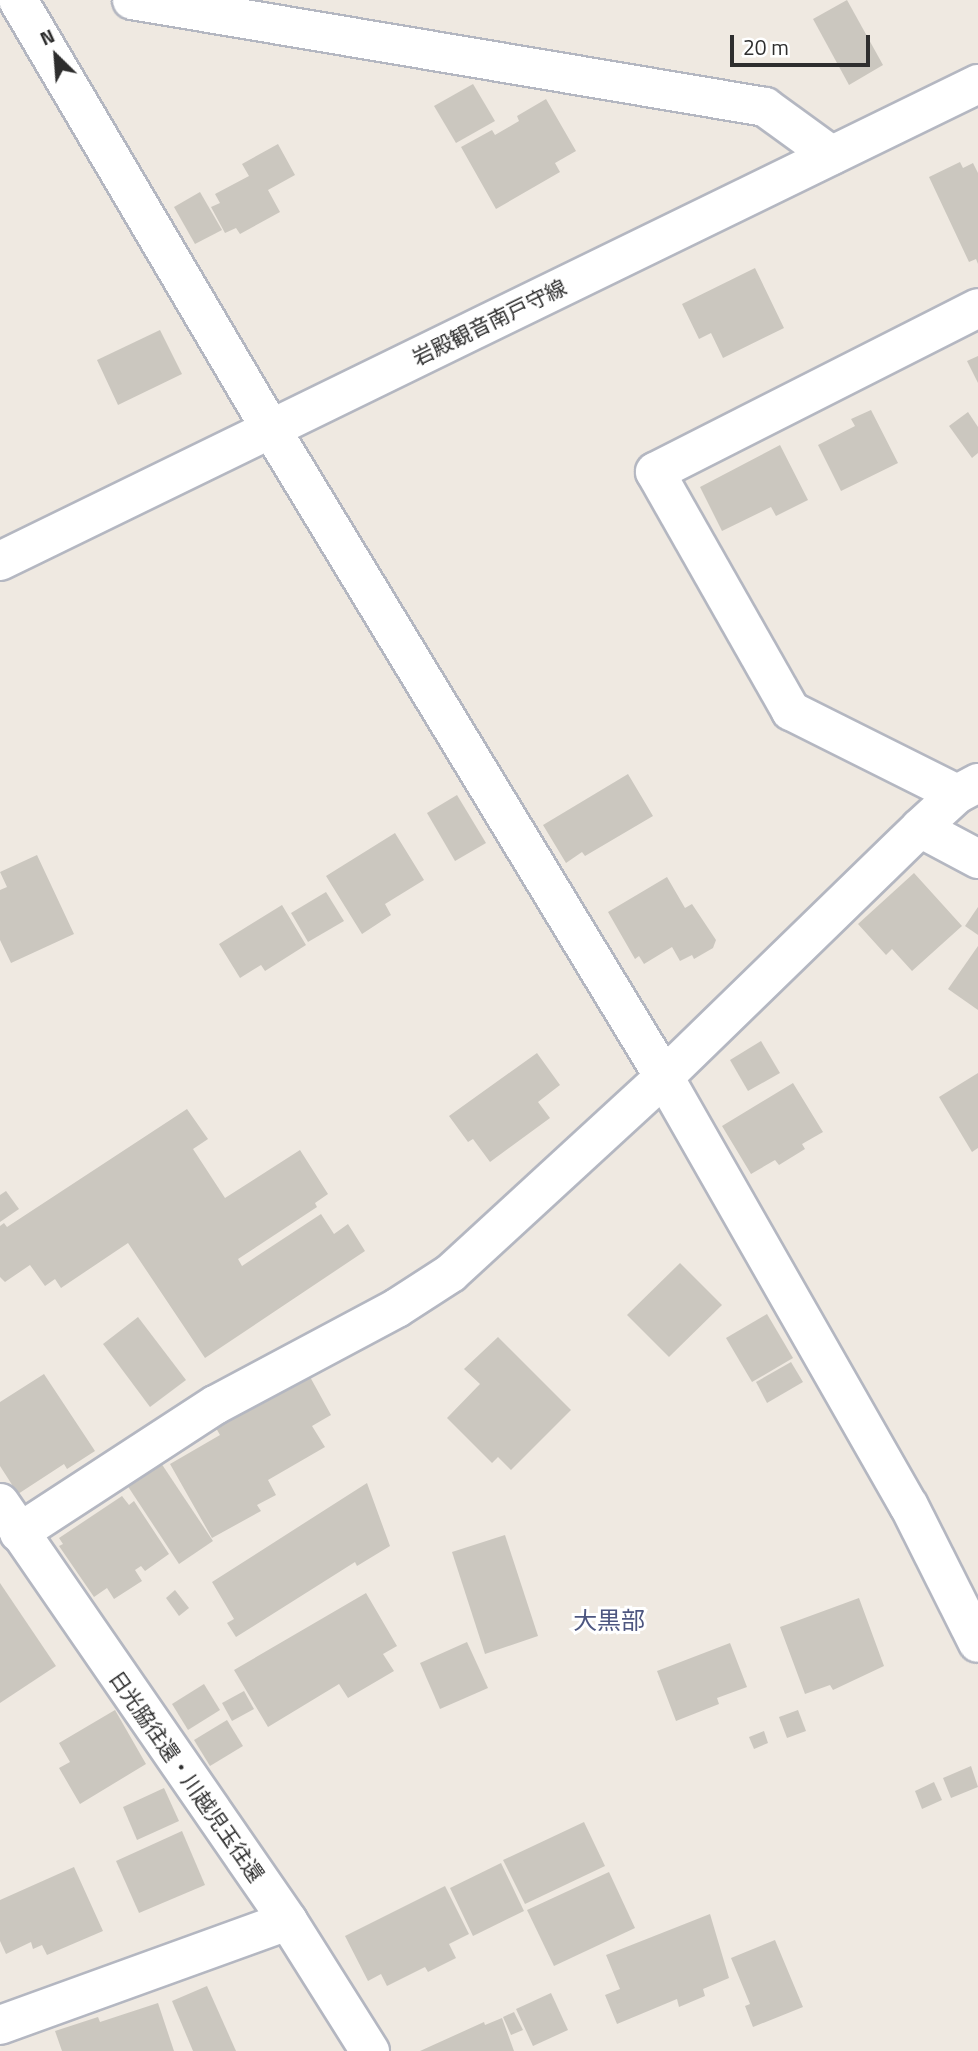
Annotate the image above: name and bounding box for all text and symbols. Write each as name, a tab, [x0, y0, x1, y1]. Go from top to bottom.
north arrow	[21, 21, 91, 91]
text: N	[35, 21, 59, 52]
scale bar	[733, 21, 873, 65]
text: 20 m	[743, 31, 789, 63]
street label: 岩殿観音南戸守線	[408, 274, 570, 370]
district label: 大黒部	[573, 1607, 645, 1635]
street label: 日光脇往還・川越児玉往還	[104, 1666, 270, 1886]

